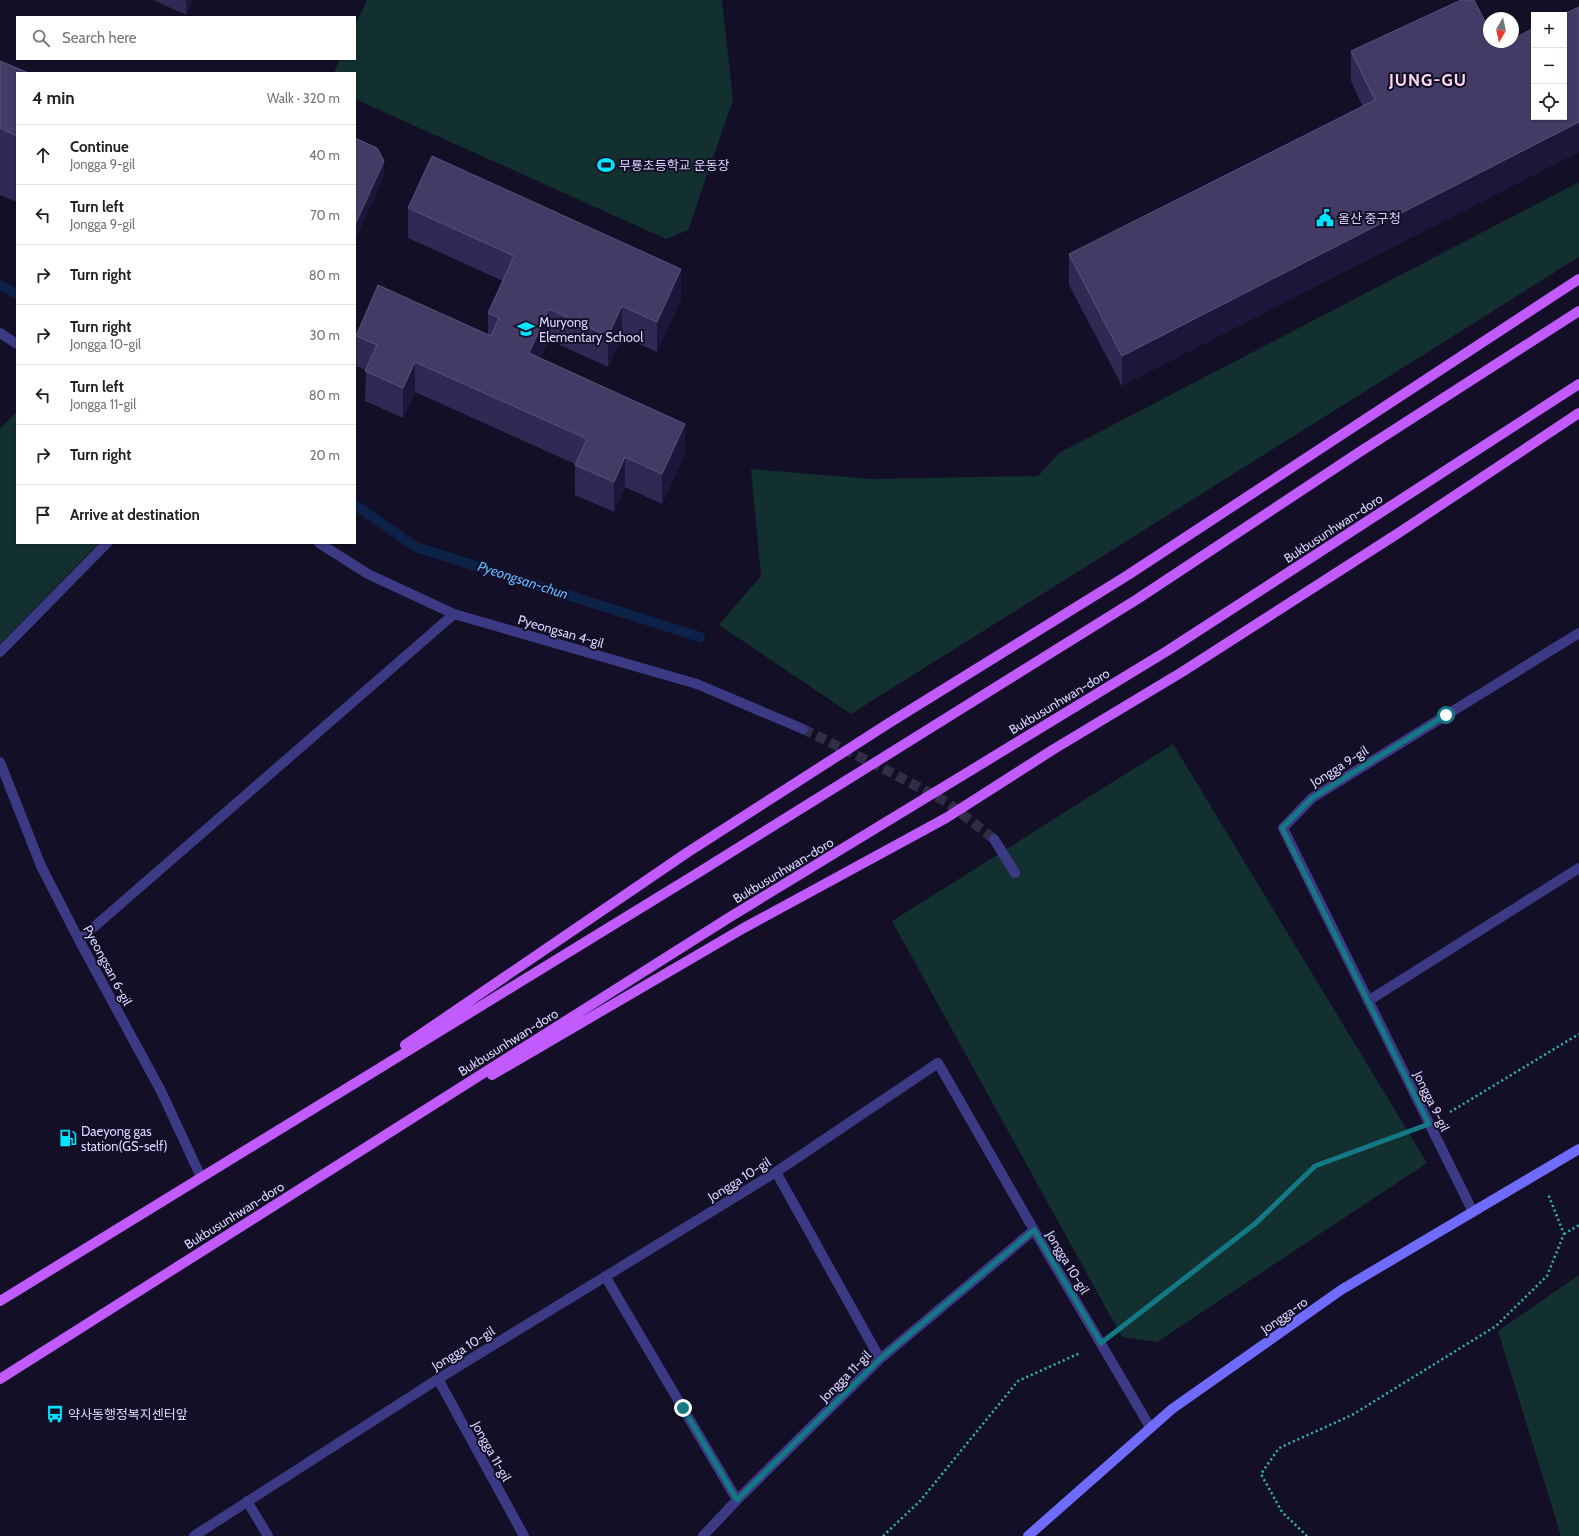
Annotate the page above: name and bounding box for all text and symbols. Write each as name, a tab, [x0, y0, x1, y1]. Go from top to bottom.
north arrow	[1483, 12, 1519, 48]
map controls	[1531, 12, 1567, 120]
button: +	[1531, 12, 1567, 48]
search box	[16, 16, 356, 60]
icon: search	[30, 27, 52, 49]
text: Search here	[62, 29, 137, 47]
button: −	[1531, 48, 1567, 84]
district label: JUNG-GU	[1388, 70, 1467, 90]
button: locate	[1531, 84, 1567, 120]
text: 4 min	[32, 88, 75, 108]
text: Walk · 320 m	[267, 90, 340, 106]
text: Continue	[70, 138, 129, 156]
icon: ahead	[32, 144, 54, 166]
text: 40 m	[309, 147, 340, 163]
sports icon: 무룡초등학교 운동장	[596, 155, 616, 175]
text: Jongga 9-gil	[70, 156, 135, 172]
place label: 무룡초등학교 운동장	[619, 157, 730, 173]
text: Turn left	[70, 198, 124, 216]
icon: left	[32, 204, 54, 226]
text: 70 m	[310, 207, 340, 223]
public building icon: 울산 중구청	[1315, 208, 1335, 228]
place label: 울산 중구청	[1338, 210, 1401, 226]
text: Jongga 9-gil	[70, 216, 135, 232]
icon: right	[32, 264, 54, 286]
text: Turn right	[70, 266, 131, 284]
text: 80 m	[309, 267, 340, 283]
place label: Muryong Elementary School	[539, 314, 643, 345]
text: Turn right	[70, 318, 131, 336]
school or university icon: Muryong Elementary School	[516, 319, 536, 339]
icon: right	[32, 324, 54, 346]
text: 30 m	[310, 327, 340, 343]
text: Jongga 10-gil	[70, 336, 141, 352]
text: Turn left	[70, 378, 124, 396]
icon: left	[32, 384, 54, 406]
text: 80 m	[309, 387, 340, 403]
text: Jongga 11-gil	[70, 396, 136, 412]
icon: right	[32, 444, 54, 466]
text: Turn right	[70, 446, 131, 464]
text: 20 m	[310, 447, 340, 463]
street label: Bukbusunhwan-doro	[1281, 490, 1385, 566]
icon: arrive	[32, 504, 54, 526]
text: Arrive at destination	[70, 506, 200, 524]
water label: Pyeongsan-chun	[476, 557, 570, 603]
street label: Pyeongsan 4-gil	[516, 611, 606, 651]
street label: Bukbusunhwan-doro	[1006, 665, 1112, 737]
route start	[1437, 706, 1455, 724]
street label: Jongga 9-gil	[1306, 742, 1371, 791]
street label: Bukbusunhwan-doro	[730, 834, 836, 906]
street label: Pyeongsan 6-gil	[80, 922, 136, 1008]
street label: Bukbusunhwan-doro	[455, 1005, 561, 1079]
street label: Jongga 9-gil	[1410, 1067, 1453, 1134]
place label: Daeyong gas station(GS-self)	[81, 1123, 167, 1154]
fuel station icon: Daeyong gas station(GS-self)	[58, 1128, 78, 1148]
street label: Jongga 10-gil	[704, 1153, 773, 1205]
street label: Bukbusunhwan-doro	[181, 1178, 287, 1252]
street label: Jongga 10-gil	[1042, 1227, 1093, 1297]
street label: Jongga-ro	[1257, 1293, 1310, 1337]
street label: Jongga 10-gil	[428, 1322, 497, 1374]
street label: Jongga 11-gil	[815, 1347, 874, 1406]
route end	[674, 1399, 692, 1417]
bus stop icon: 약사동행정복지센터앞	[45, 1404, 65, 1424]
place label: 약사동행정복지센터앞	[68, 1406, 188, 1422]
street label: Jongga 11-gil	[468, 1417, 515, 1484]

